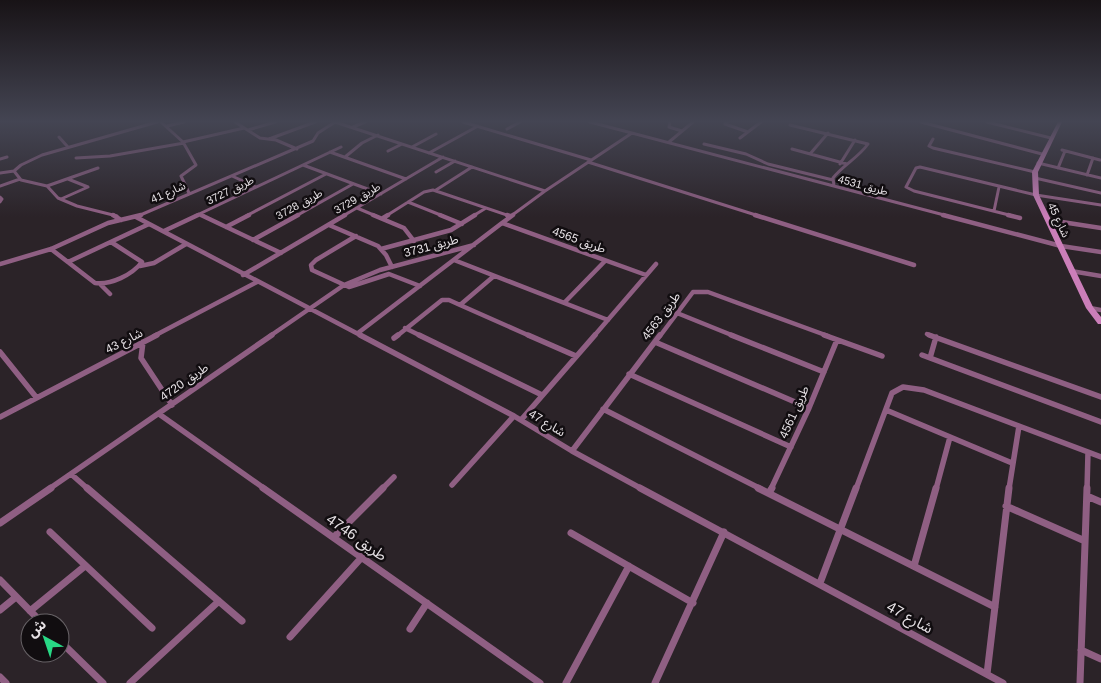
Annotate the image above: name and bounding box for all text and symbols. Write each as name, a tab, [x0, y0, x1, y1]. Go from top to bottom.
street label: طريق 3727	[204, 173, 256, 208]
street label: طريق 4531	[836, 173, 889, 198]
street label: شارع 41	[149, 179, 188, 207]
street label: طريق 3729	[332, 180, 383, 217]
street label: طريق 3728	[274, 186, 325, 223]
street label: شارع 45	[1044, 201, 1072, 240]
street label: طريق 4565	[550, 224, 608, 257]
street label: طريق 3731	[402, 232, 460, 261]
street label: طريق 4563	[639, 289, 684, 343]
street label: شارع 43	[103, 326, 146, 358]
street label: طريق 4720	[157, 360, 211, 405]
street label: طريق 4561	[776, 384, 813, 441]
street label: شارع 47	[525, 407, 568, 441]
street label: طريق 4746	[322, 510, 390, 566]
street label: شارع 47	[882, 597, 936, 640]
north arrow	[20, 613, 70, 663]
text: ش	[24, 616, 49, 640]

